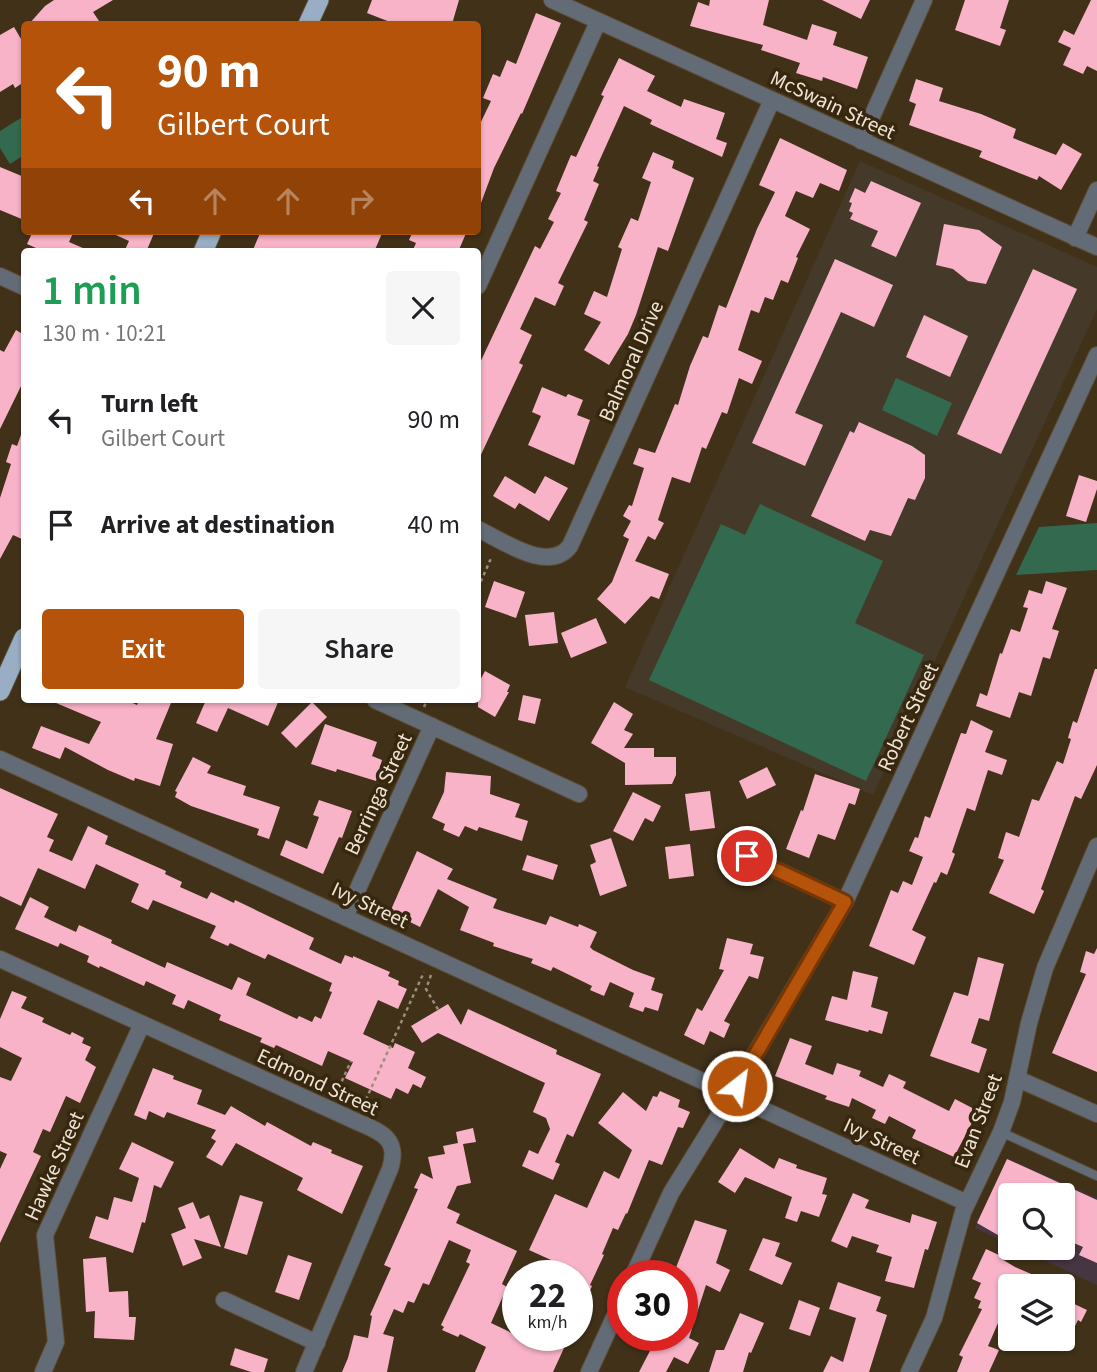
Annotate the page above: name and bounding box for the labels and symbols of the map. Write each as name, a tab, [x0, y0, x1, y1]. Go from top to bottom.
street label: McSwain Street	[765, 63, 901, 147]
street label: Balmoral Drive	[591, 296, 671, 426]
street label: Robert Street	[870, 658, 946, 776]
street label: Berringa Street	[337, 728, 419, 860]
pin	[717, 826, 777, 886]
street label: Ivy Street	[327, 874, 413, 936]
street label: Edmond Street	[252, 1041, 384, 1123]
position arrow	[700, 1049, 774, 1123]
street label: Evan Street	[946, 1069, 1010, 1173]
street label: Hawke Street	[17, 1107, 91, 1225]
street label: Ivy Street	[839, 1110, 925, 1172]
speed limit sign: 30	[607, 1260, 698, 1351]

